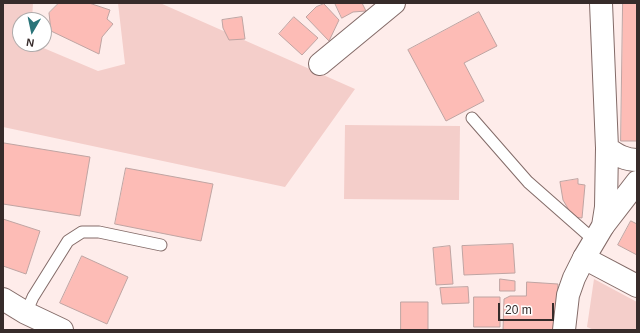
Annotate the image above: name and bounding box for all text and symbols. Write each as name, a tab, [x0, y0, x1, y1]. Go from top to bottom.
north arrow	[12, 12, 52, 52]
text: N	[25, 36, 35, 49]
scale bar	[500, 295, 556, 321]
text: 20 m	[505, 303, 532, 317]

